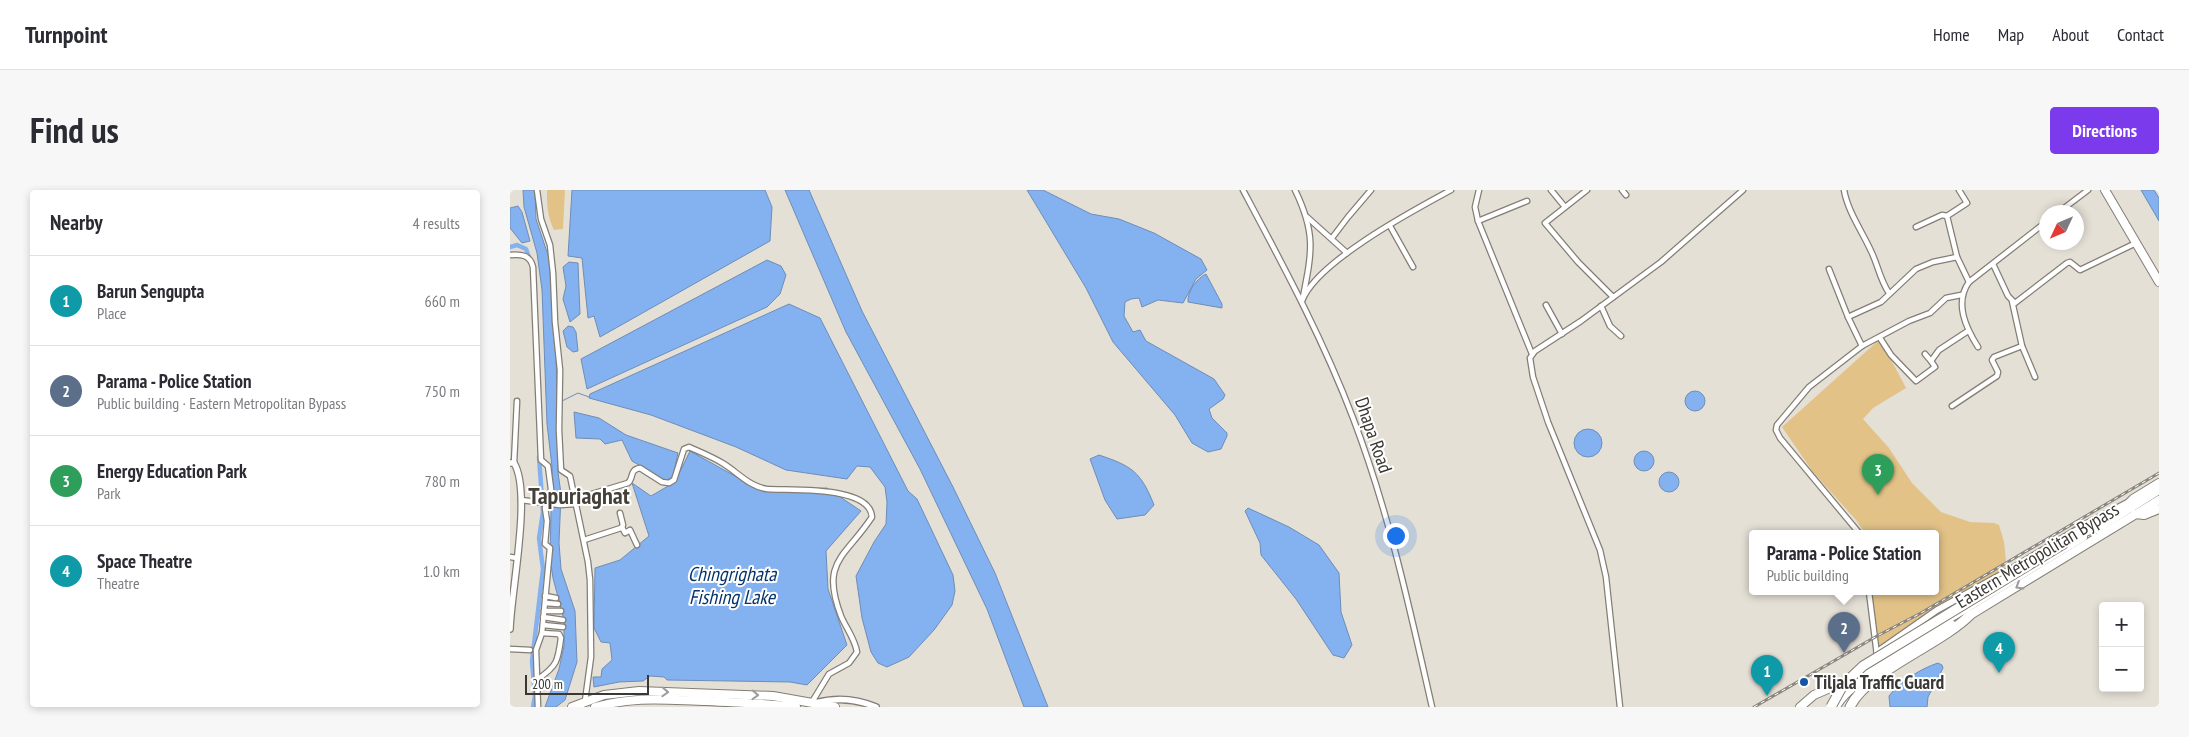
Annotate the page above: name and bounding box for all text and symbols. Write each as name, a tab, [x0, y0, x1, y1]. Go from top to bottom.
text: Turnpoint	[25, 19, 107, 50]
text: Home	[1933, 23, 1970, 46]
text: Map	[1998, 23, 2024, 46]
text: About	[2052, 23, 2089, 46]
text: Contact	[2117, 23, 2164, 46]
text: Find us	[30, 107, 119, 153]
button: Directions	[2050, 107, 2159, 154]
north arrow	[2039, 205, 2084, 250]
text: Nearby	[50, 209, 103, 236]
text: 4 results	[413, 213, 460, 233]
text: Barun Sengupta	[97, 279, 204, 303]
text: 1	[62, 291, 70, 311]
text: 660 m	[425, 291, 460, 311]
text: Place	[97, 303, 126, 323]
text: Parama - Police Station	[97, 369, 252, 393]
text: 2	[62, 381, 70, 401]
text: 750 m	[425, 381, 460, 401]
text: Public building · Eastern Metropolitan Bypass	[97, 393, 346, 413]
street label: Dhapa Road	[1350, 394, 1398, 476]
pin: 3	[1862, 454, 1894, 495]
text: Energy Education Park	[97, 459, 247, 483]
text: 3	[62, 471, 70, 491]
text: 780 m	[425, 471, 460, 491]
district label: Tapuriaghat	[528, 480, 630, 511]
text: Park	[97, 483, 121, 503]
street label: Eastern Metropolitan Bypass	[1951, 497, 2123, 613]
your location	[1383, 523, 1409, 549]
popup	[1749, 530, 1939, 595]
text: Parama - Police Station	[1767, 541, 1921, 565]
text: Space Theatre	[97, 549, 192, 573]
text: 4	[62, 561, 70, 581]
text: 1.0 km	[423, 561, 460, 581]
water label: Chingrighata Fishing Lake	[688, 561, 777, 610]
text: Public building	[1767, 565, 1849, 585]
text: Theatre	[97, 573, 140, 593]
one-way arrow	[2016, 579, 2025, 589]
map controls	[2099, 602, 2144, 692]
button: +	[2099, 602, 2144, 647]
pin: 2	[1828, 612, 1860, 653]
pin: 4	[1983, 632, 2015, 673]
button: −	[2099, 647, 2144, 692]
pin: 1	[1751, 655, 1783, 696]
place label: Tiljala Traffic Guard	[1814, 670, 1944, 694]
scale bar	[525, 672, 649, 695]
text: 200 m	[532, 675, 563, 693]
marker: Tiljala Traffic Guard	[1798, 676, 1810, 688]
one-way arrow	[662, 687, 669, 697]
one-way arrow	[752, 690, 760, 701]

